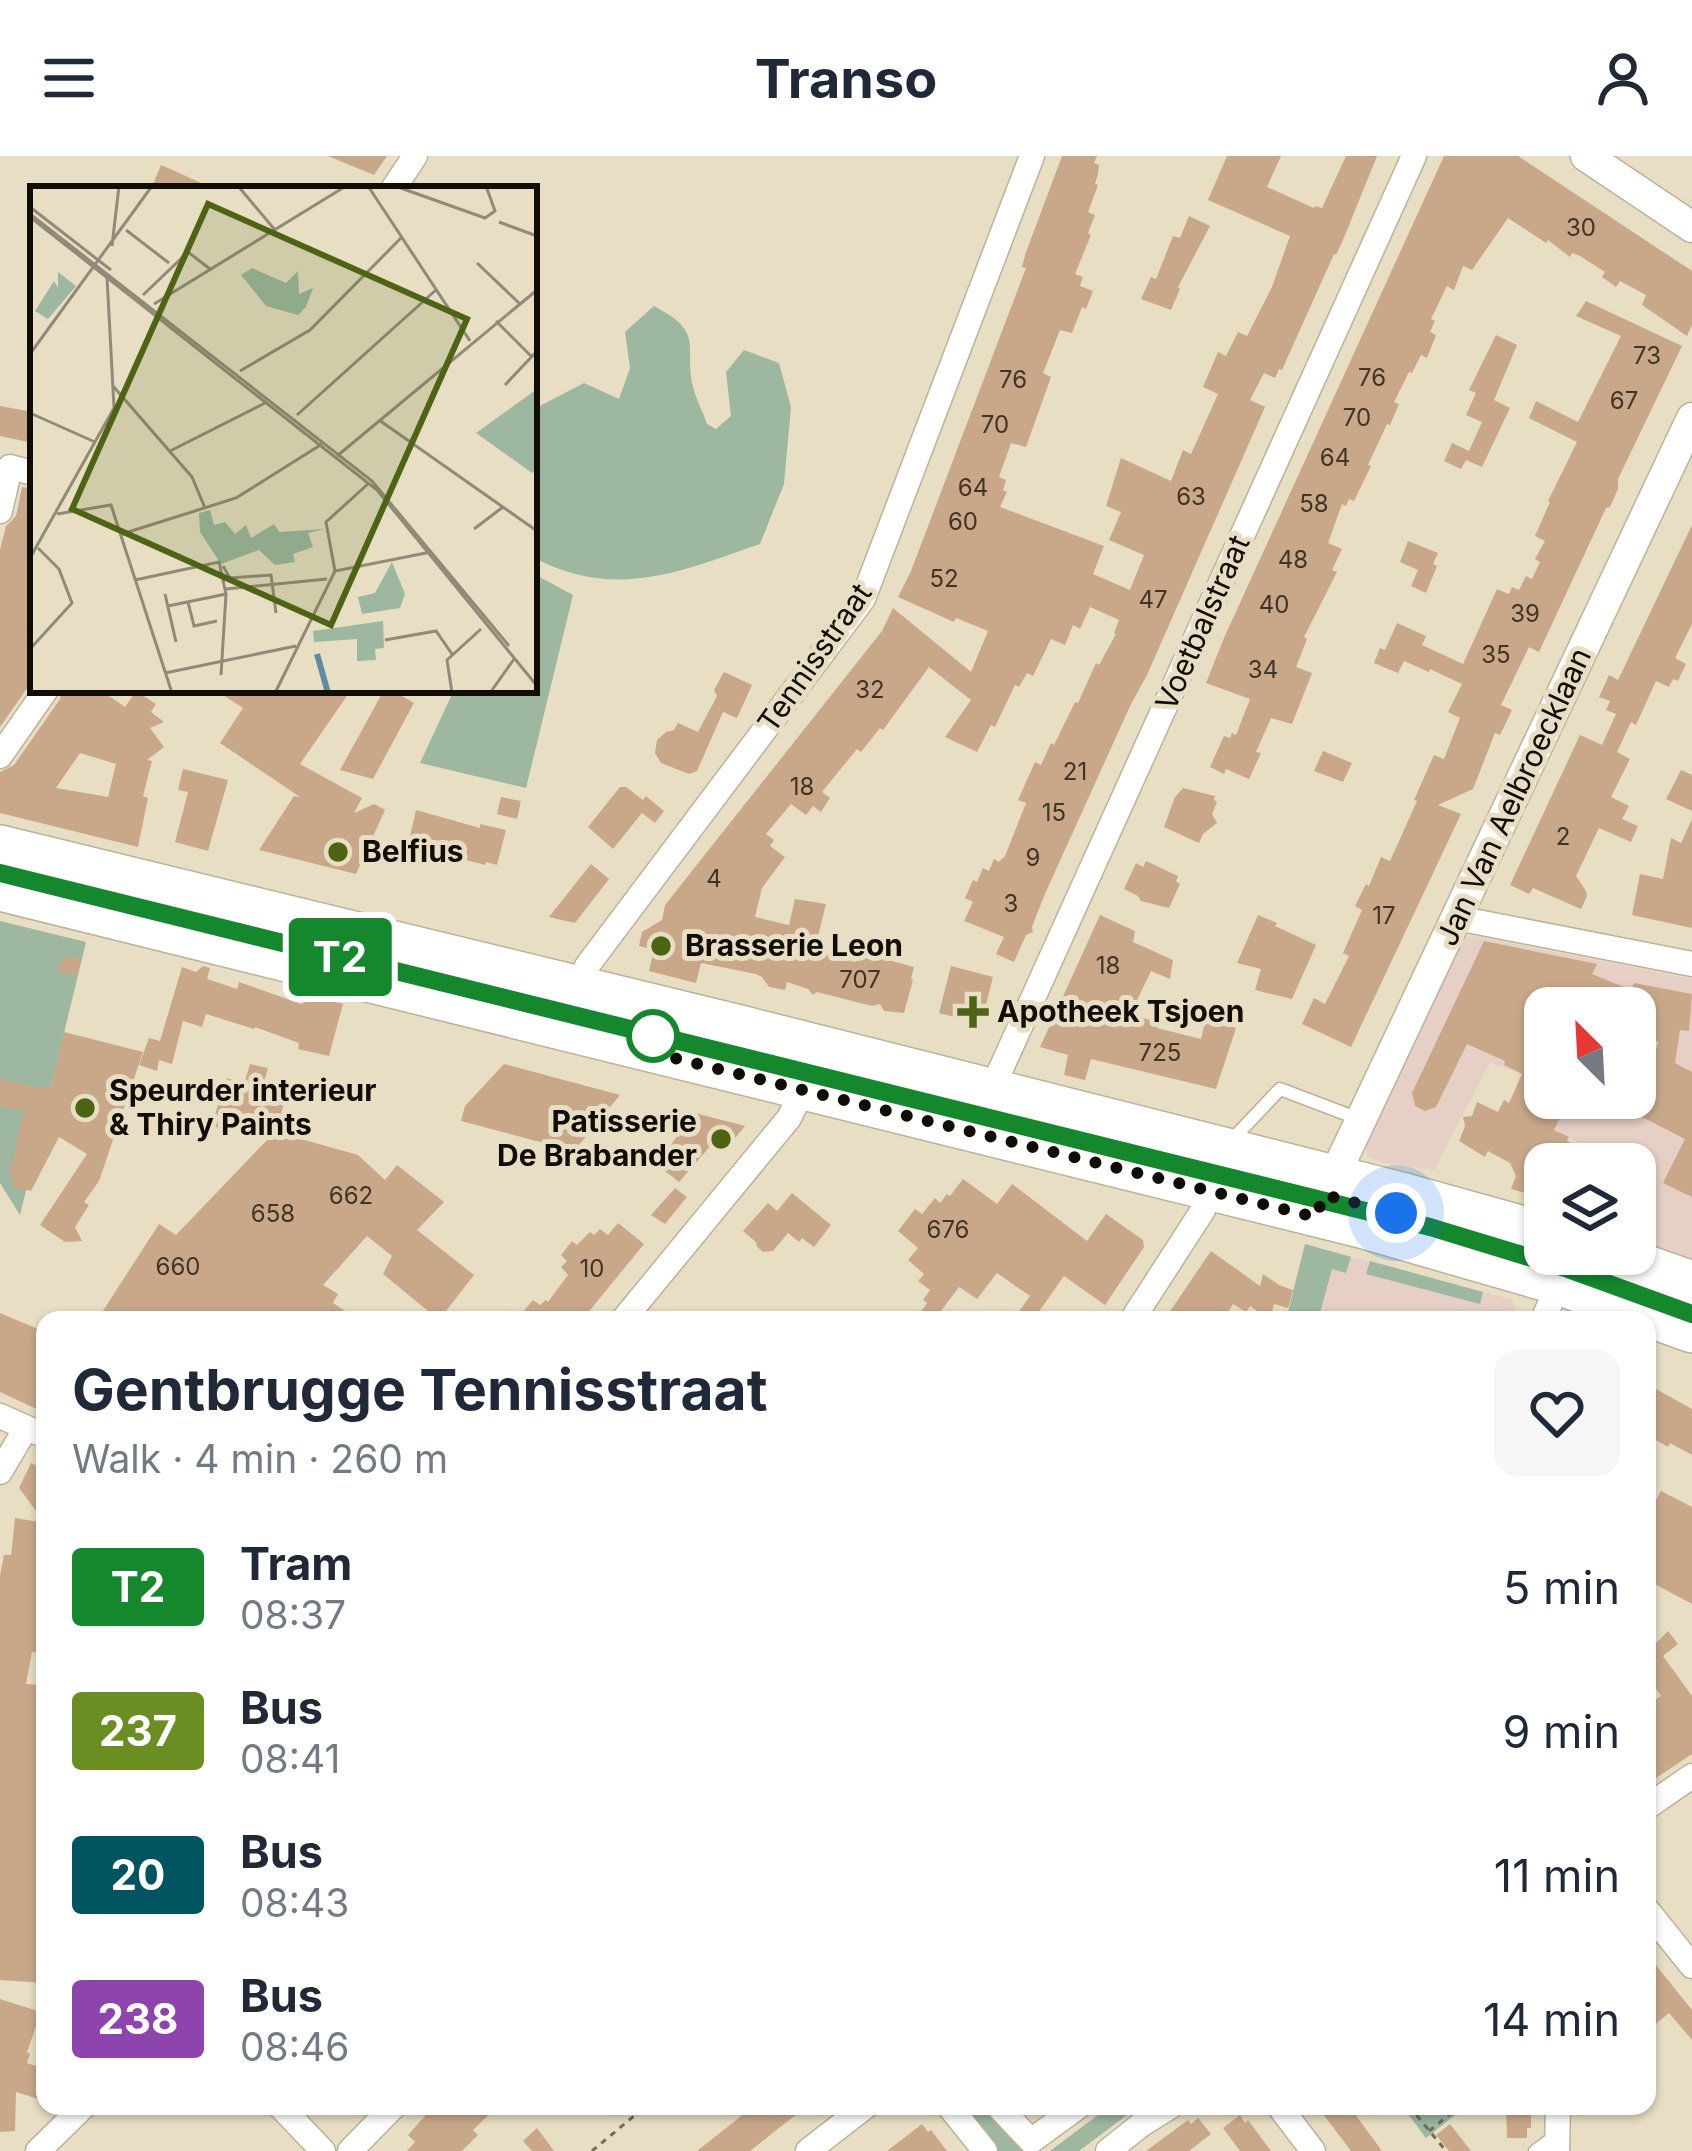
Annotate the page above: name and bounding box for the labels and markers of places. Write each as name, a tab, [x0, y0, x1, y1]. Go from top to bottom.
place label: Belfius	[362, 833, 464, 869]
marker: Belfius	[325, 839, 351, 865]
place label: Brasserie Leon	[685, 927, 903, 963]
marker: Brasserie Leon	[648, 933, 674, 959]
place label: Apotheek Tsjoen	[997, 993, 1244, 1029]
marker: Apotheek Tsjoen	[960, 999, 986, 1025]
unlabelled marker	[628, 1011, 678, 1061]
place label: Speurder interieur & Thiry Paints	[109, 1072, 376, 1142]
marker: Speurder interieur & Thiry Paints	[72, 1095, 98, 1121]
place label: Patisserie De Brabander	[497, 1103, 697, 1173]
marker: Patisserie De Brabander	[708, 1126, 734, 1152]

